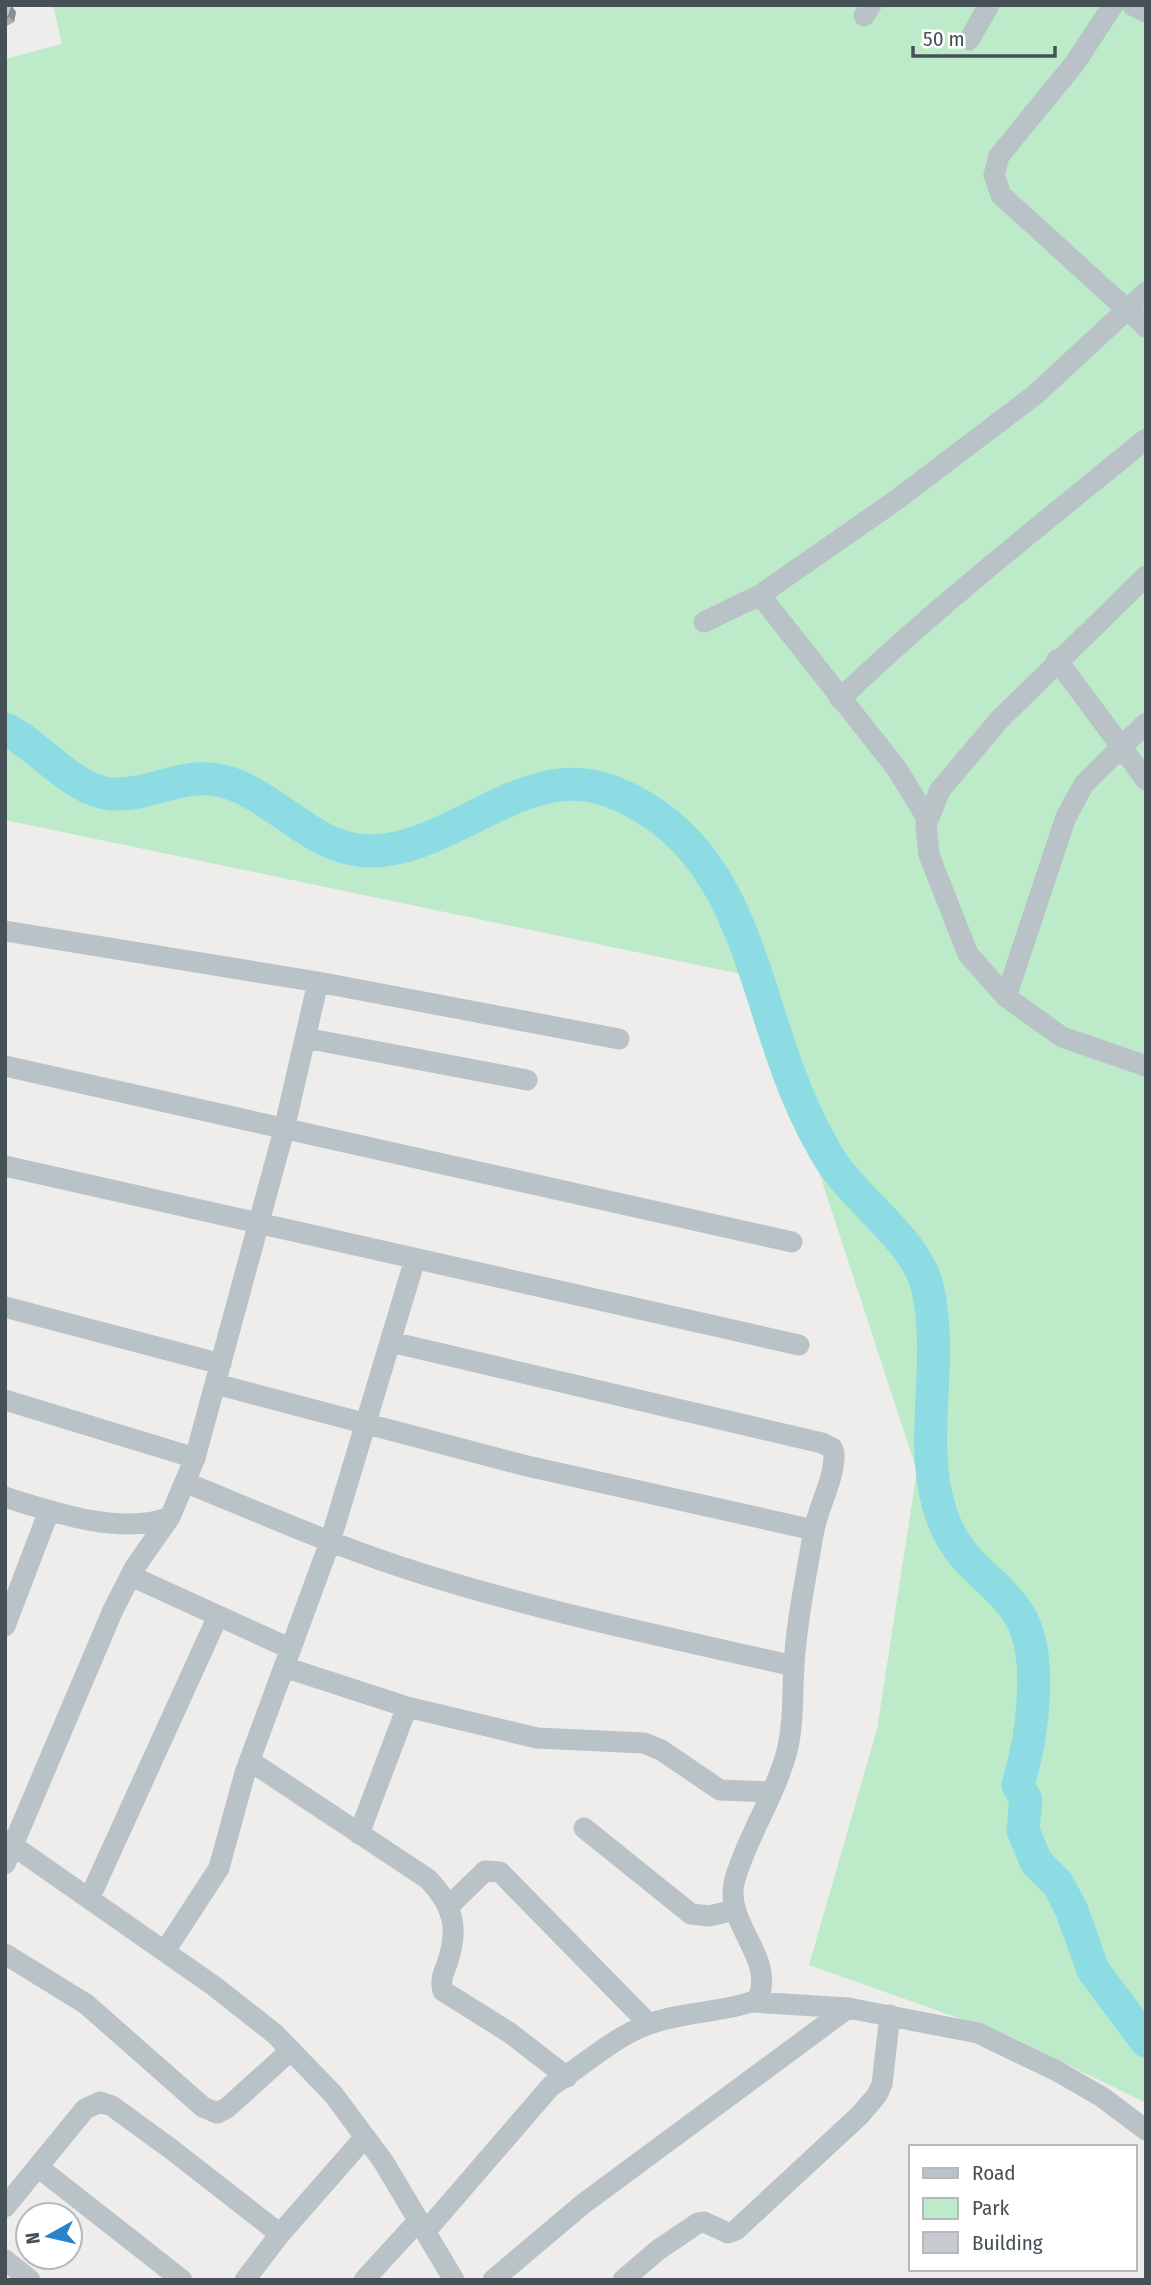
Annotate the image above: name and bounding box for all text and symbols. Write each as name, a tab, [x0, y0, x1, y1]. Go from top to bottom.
scale bar	[913, 14, 1055, 58]
text: 50 m	[923, 26, 965, 52]
legend	[909, 2145, 1137, 2271]
text: Road	[972, 2160, 1016, 2186]
text: Park	[972, 2195, 1010, 2221]
north arrow	[14, 2201, 84, 2271]
text: Building	[972, 2230, 1043, 2256]
text: N	[20, 2231, 45, 2246]

